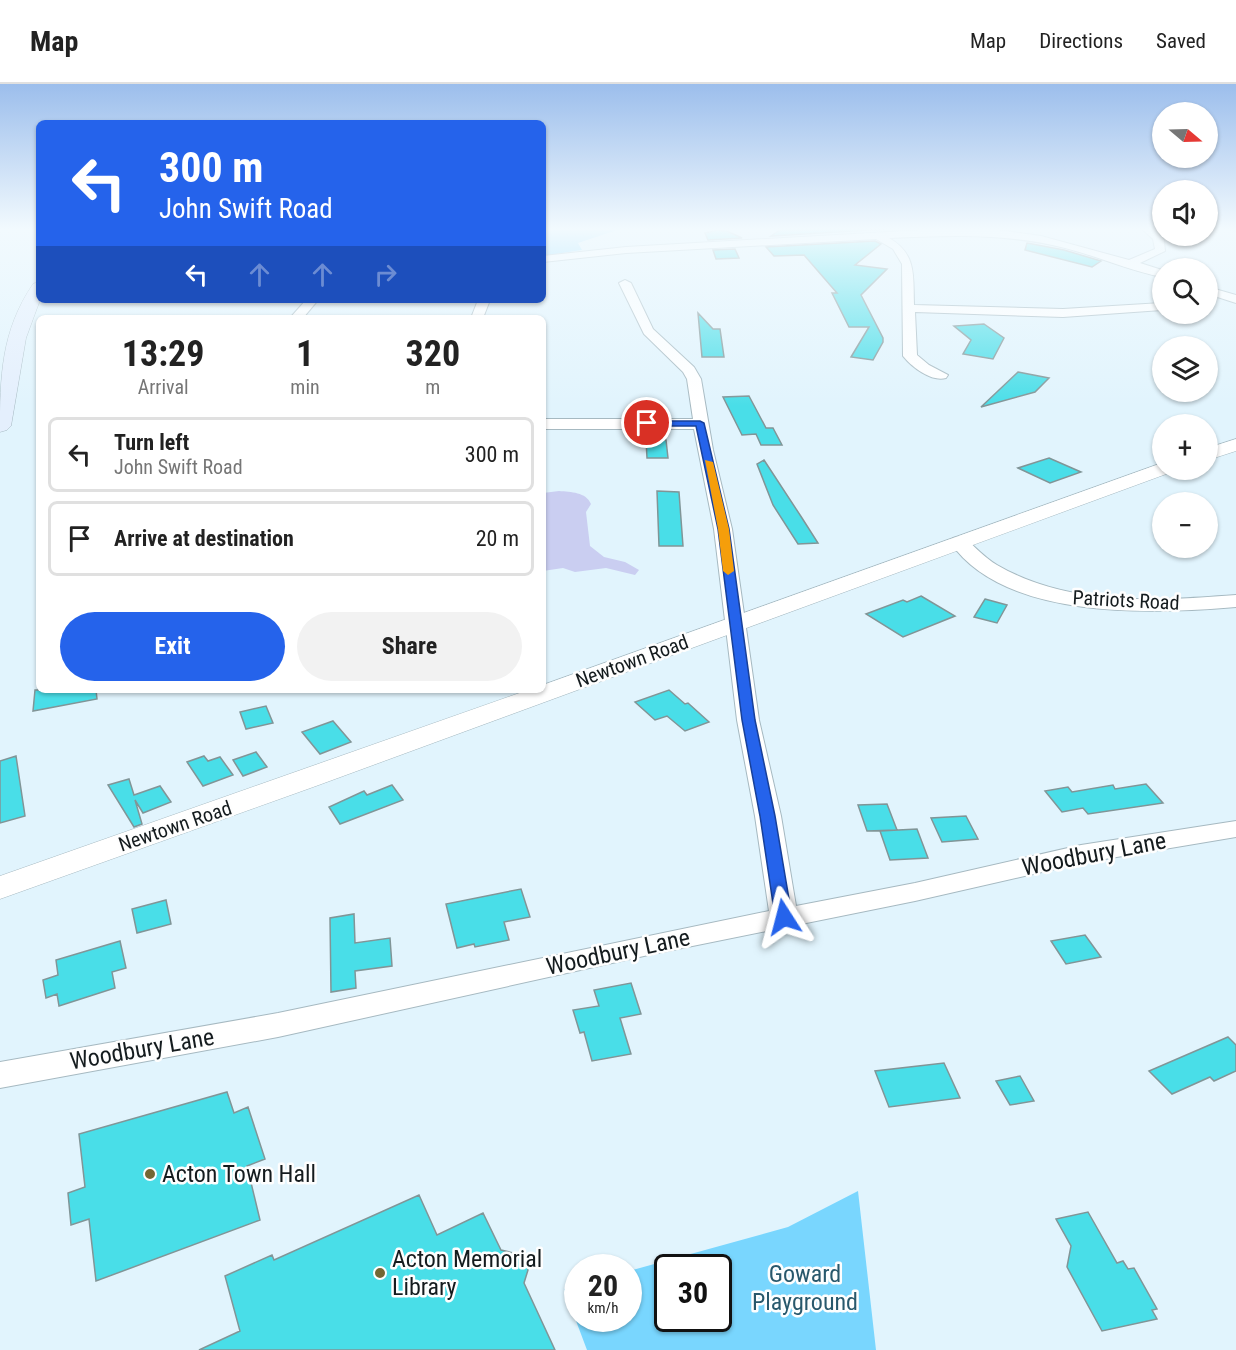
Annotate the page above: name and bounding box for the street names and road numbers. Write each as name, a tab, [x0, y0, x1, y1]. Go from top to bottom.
street label: Patriots Road	[1072, 585, 1180, 615]
street label: Newtown Road	[572, 630, 692, 692]
street label: Newtown Road	[115, 795, 235, 857]
street label: Woodbury Lane	[1020, 826, 1168, 882]
street label: Woodbury Lane	[544, 923, 692, 981]
street label: Woodbury Lane	[68, 1023, 216, 1075]

